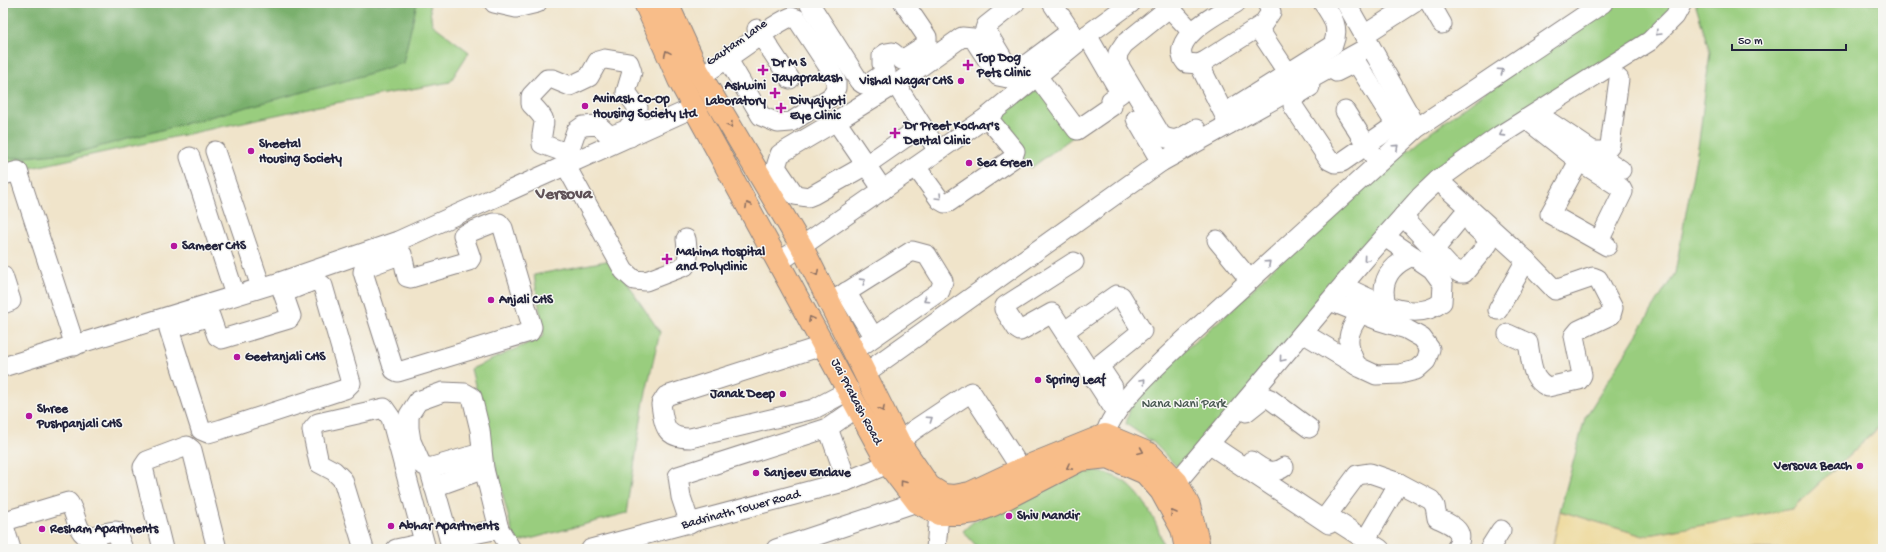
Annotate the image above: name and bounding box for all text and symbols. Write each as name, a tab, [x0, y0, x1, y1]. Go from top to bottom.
street label: Gautam Lane	[704, 16, 771, 70]
scale bar	[1732, 26, 1846, 52]
one-way arrow	[1655, 28, 1663, 36]
text: 50 m	[1738, 35, 1763, 49]
one-way arrow	[664, 50, 672, 58]
place label: Top Dog Pets Clinic	[976, 51, 1032, 81]
place label: Dr M S Jayaprakash	[771, 56, 843, 87]
marker: Top Dog Pets Clinic	[962, 59, 974, 71]
marker: Dr M S Jayaprakash	[757, 64, 769, 76]
one-way arrow	[1497, 68, 1504, 76]
place label: Vishal Nagar CHS	[859, 74, 954, 89]
marker: Vishal Nagar CHS	[956, 76, 966, 86]
place label: Ashwini Laboratory	[706, 79, 767, 109]
marker: Ashwini Laboratory	[769, 87, 781, 99]
place label: Avinash Co-Op Housing Society Ltd	[592, 92, 698, 122]
place label: Divyajyoti Eye Clinic	[789, 94, 846, 124]
marker: Avinash Co-Op Housing Society Ltd	[580, 101, 590, 111]
marker: Divyajyoti Eye Clinic	[775, 102, 787, 114]
place label: Dr Preet Kochar's Dental Clinic	[903, 119, 1000, 149]
one-way arrow	[725, 121, 732, 128]
marker: Dr Preet Kochar's Dental Clinic	[889, 127, 901, 139]
one-way arrow	[1499, 130, 1506, 137]
place label: Sheetal Housing Society	[259, 137, 343, 167]
one-way arrow	[1391, 145, 1398, 152]
marker: Sheetal Housing Society	[246, 146, 256, 156]
place label: Sea Green	[977, 156, 1033, 171]
marker: Sea Green	[964, 158, 974, 168]
district label: Versova	[535, 185, 594, 205]
one-way arrow	[934, 193, 942, 200]
one-way arrow	[746, 202, 753, 209]
place label: Sameer CHS	[182, 239, 247, 254]
marker: Sameer CHS	[169, 241, 179, 251]
place label: Mahima Hospital and Polyclinic	[675, 245, 765, 275]
marker: Mahima Hospital and Polyclinic	[661, 253, 673, 265]
one-way arrow	[1363, 254, 1370, 262]
one-way arrow	[1264, 261, 1271, 268]
one-way arrow	[811, 269, 819, 277]
one-way arrow	[859, 279, 866, 286]
place label: Anjali CHS	[498, 293, 554, 308]
marker: Anjali CHS	[486, 295, 496, 305]
one-way arrow	[923, 295, 930, 303]
one-way arrow	[808, 316, 815, 323]
place label: Geetanjali CHS	[245, 350, 327, 365]
marker: Geetanjali CHS	[232, 352, 242, 362]
one-way arrow	[1280, 354, 1287, 361]
street label: Jai Prakash Road	[827, 356, 886, 449]
place label: Spring Leaf	[1046, 372, 1107, 389]
marker: Spring Leaf	[1033, 375, 1043, 385]
one-way arrow	[1139, 378, 1146, 386]
place label: Janak Deep	[709, 387, 776, 403]
marker: Janak Deep	[778, 389, 788, 399]
park label: Nana Nani Park	[1142, 397, 1228, 412]
place label: Shree Pushpanjali CHS	[36, 402, 123, 433]
one-way arrow	[877, 405, 885, 412]
marker: Shree Pushpanjali CHS	[24, 411, 34, 421]
one-way arrow	[926, 416, 933, 424]
one-way arrow	[1137, 446, 1144, 454]
place label: Versova Beach	[1773, 459, 1852, 474]
marker: Versova Beach	[1855, 461, 1865, 471]
one-way arrow	[1066, 462, 1073, 469]
place label: Sanjeev Enclave	[764, 466, 852, 481]
marker: Sanjeev Enclave	[751, 468, 761, 478]
one-way arrow	[900, 481, 907, 488]
street label: Badrinath Tower Road	[679, 487, 803, 533]
place label: Shiv Mandir	[1017, 509, 1080, 524]
one-way arrow	[1170, 510, 1177, 517]
marker: Shiv Mandir	[1004, 511, 1014, 521]
place label: Abhar Apartments	[398, 519, 500, 535]
marker: Abhar Apartments	[386, 521, 396, 531]
place label: Resham Apartments	[49, 522, 159, 538]
marker: Resham Apartments	[37, 524, 47, 534]

